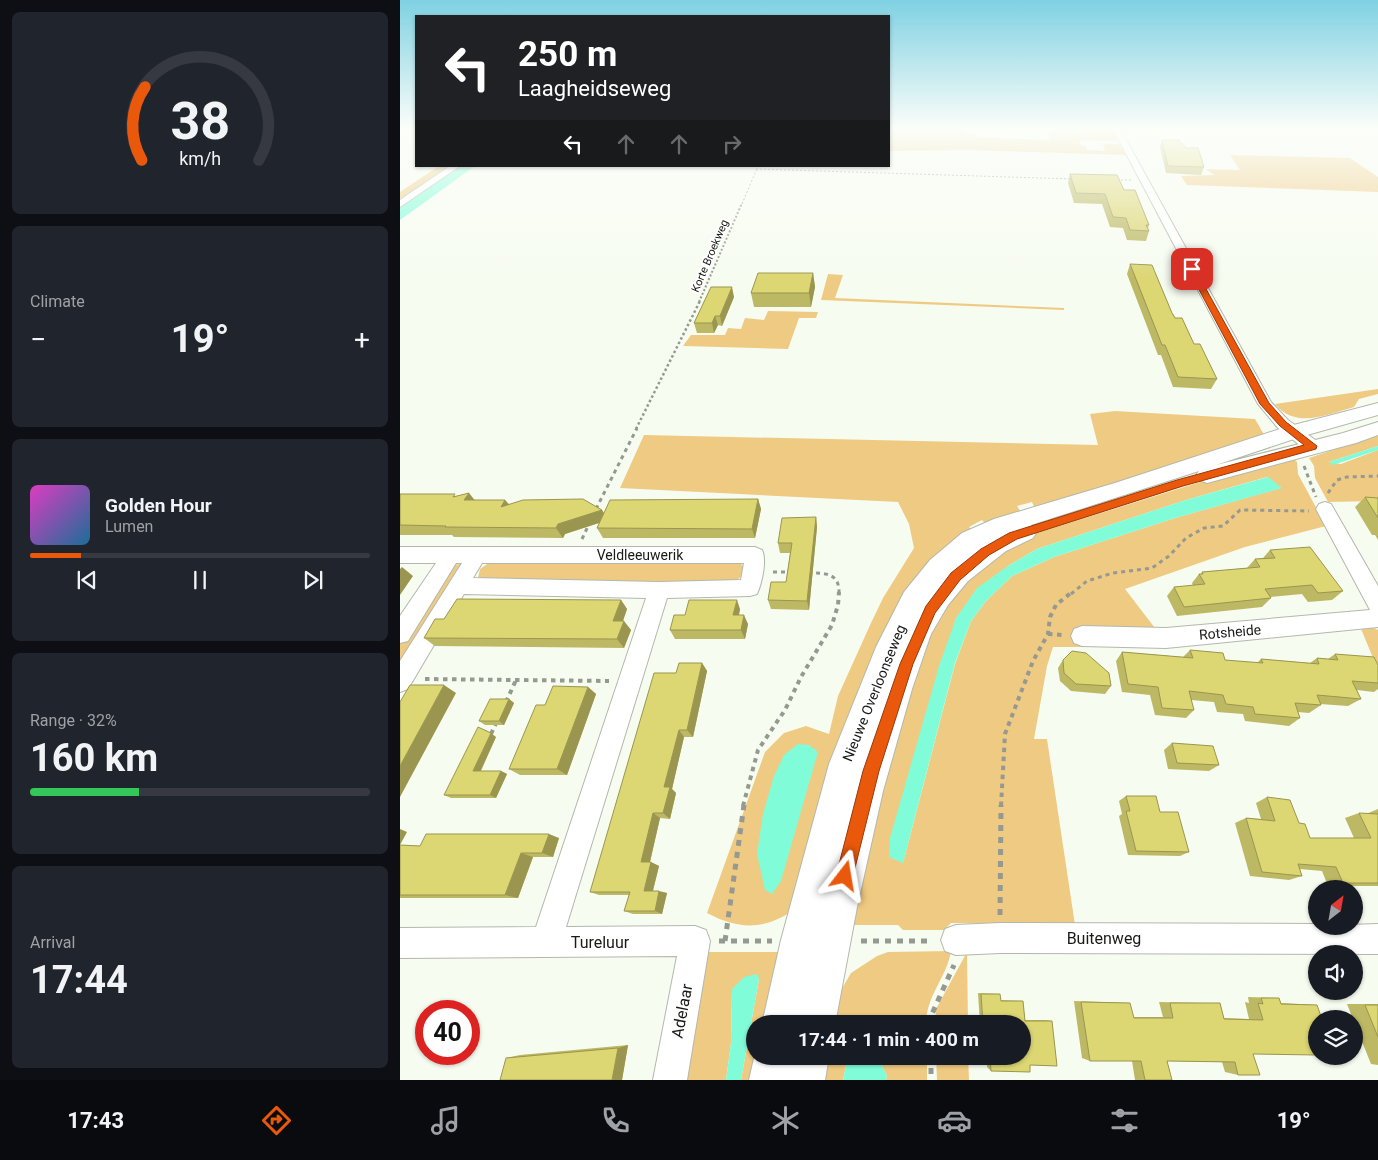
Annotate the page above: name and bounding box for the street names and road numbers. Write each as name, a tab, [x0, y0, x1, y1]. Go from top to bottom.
street label: Korte Broekweg	[689, 218, 731, 294]
street label: Veldleeuwerik	[597, 547, 684, 563]
street label: Rotsheide	[1198, 621, 1262, 643]
street label: Nieuwe Overloonseweg	[839, 622, 909, 764]
street label: Buitenweg	[1067, 929, 1141, 948]
street label: Tureluur	[571, 933, 630, 952]
street label: Adelaar	[667, 982, 697, 1040]

